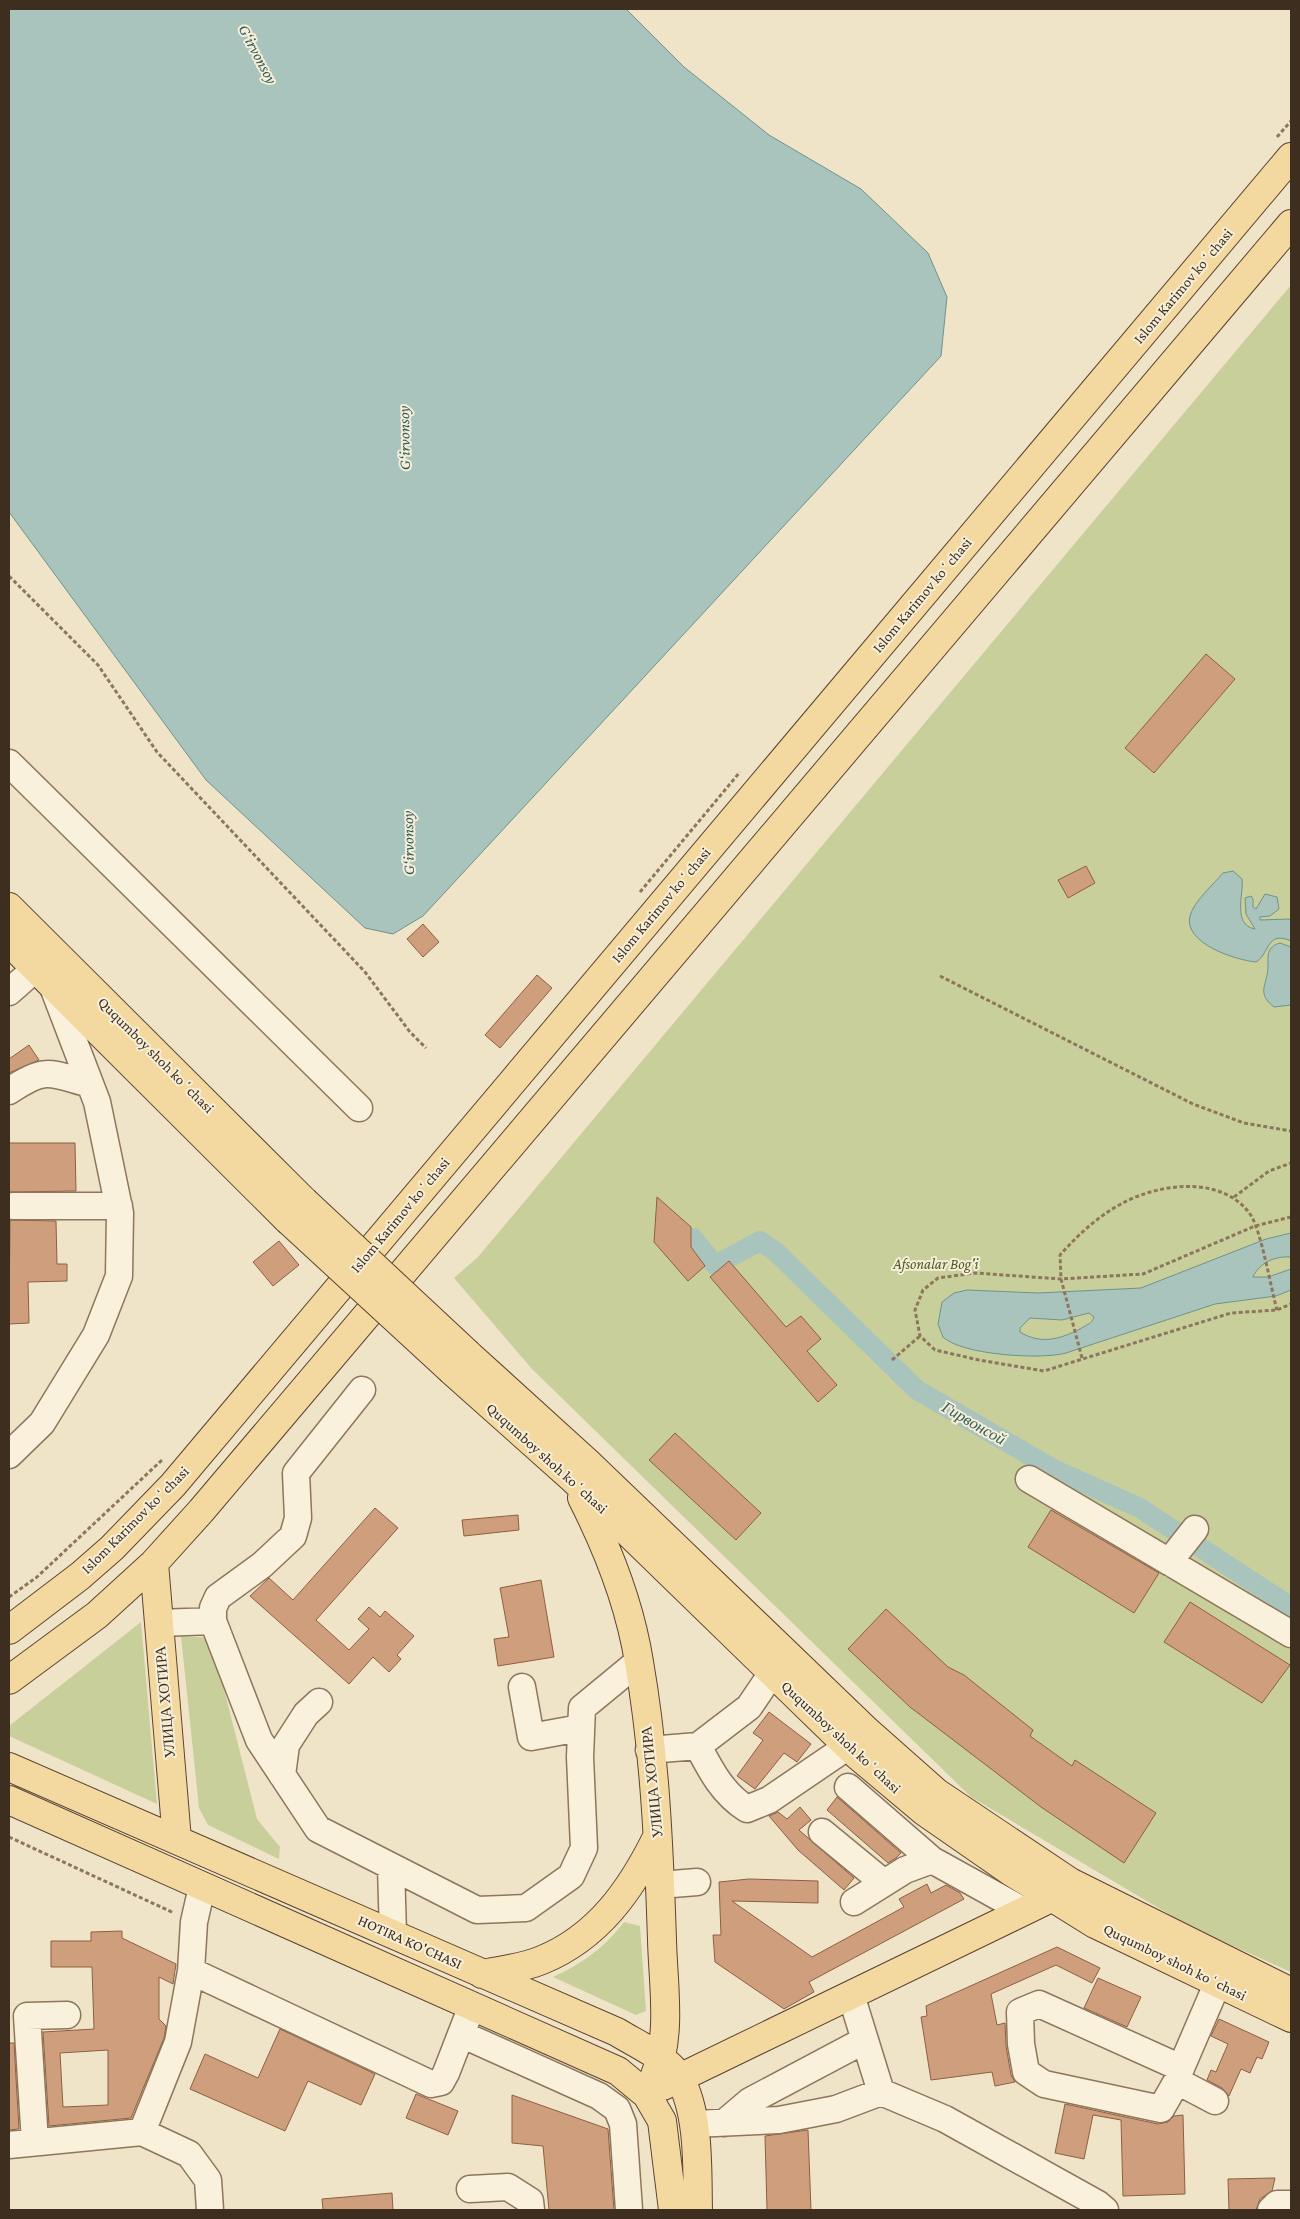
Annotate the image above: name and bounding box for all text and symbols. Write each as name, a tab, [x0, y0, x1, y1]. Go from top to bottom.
water label: G‘irvonsoy	[234, 21, 281, 87]
street label: Islom Karimov koʻchasi	[1130, 225, 1236, 347]
water label: G‘irvonsoy	[395, 405, 414, 470]
street label: Islom Karimov koʻchasi	[869, 534, 975, 656]
water label: G‘irvonsoy	[399, 810, 418, 875]
street label: Islom Karimov koʻchasi	[608, 844, 714, 966]
street label: Ququmboy shoh koʻchasi	[94, 994, 217, 1117]
street label: Islom Karimov koʻchasi	[347, 1154, 453, 1276]
park label: Afsonalar Bog'i	[892, 1256, 980, 1273]
water label: Гирвонсой	[938, 1398, 1009, 1449]
street label: Ququmboy shoh koʻchasi	[483, 1400, 611, 1517]
street label: Islom Karimov koʻchasi	[78, 1463, 192, 1577]
street label: УЛИЦА ХОТИРА	[152, 1645, 178, 1759]
street label: Ququmboy shoh koʻchasi	[777, 1678, 904, 1797]
street label: УЛИЦА ХОТИРА	[638, 1725, 666, 1839]
street label: HOTIRA KO'CHASI	[355, 1912, 465, 1972]
street label: Ququmboy shoh koʻchasi	[1100, 1920, 1249, 2005]

